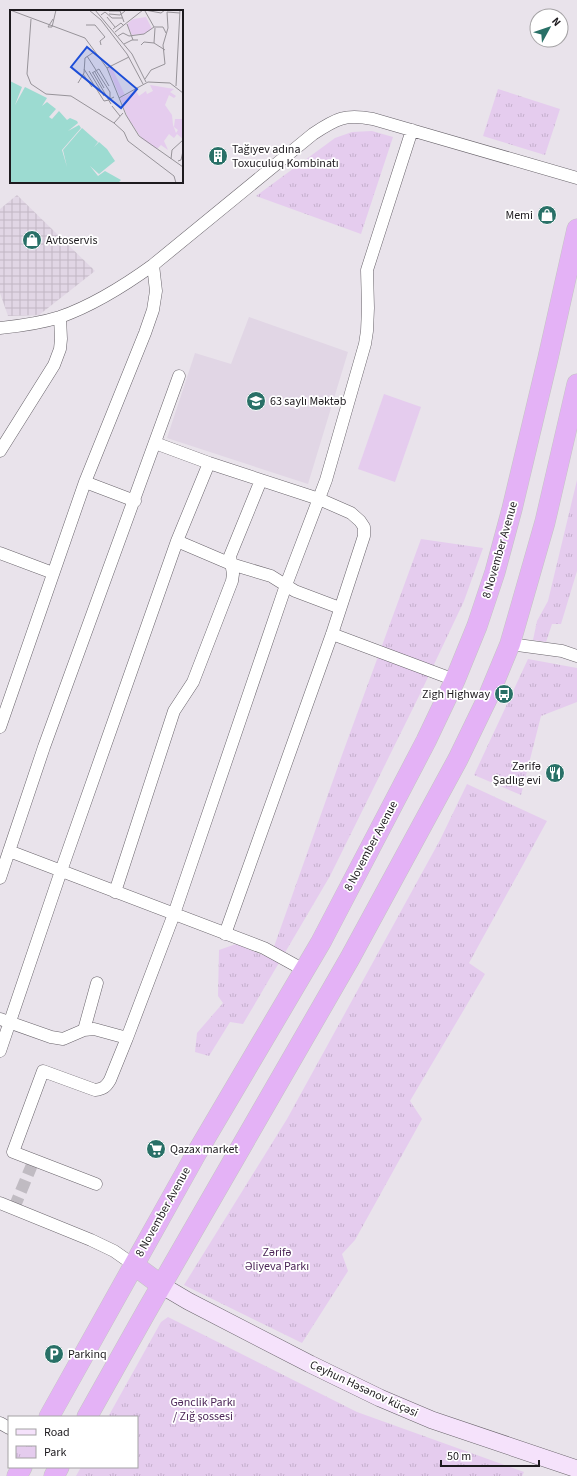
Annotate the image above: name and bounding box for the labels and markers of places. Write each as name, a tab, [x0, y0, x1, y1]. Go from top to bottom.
place label: Tağıyev adına Toxuculuq Kombinatı	[232, 141, 339, 172]
building icon: Tağıyev adına Toxuculuq Kombinatı	[207, 145, 229, 167]
shop icon: Memi	[536, 204, 558, 226]
place label: Memi	[505, 207, 533, 224]
shop icon: Avtoservis	[21, 229, 43, 251]
place label: Avtoservis	[46, 232, 97, 249]
school or university icon: 63 saylı Məktəb	[245, 390, 267, 412]
place label: 63 saylı Məktəb	[270, 393, 347, 410]
bus stop icon: Zigh Highway	[493, 683, 515, 705]
place label: Zigh Highway	[422, 686, 490, 703]
place label: Zərifə Şadlıg evi	[493, 758, 541, 789]
restaurant icon: Zərifə Şadlıg evi	[544, 762, 566, 784]
supermarket icon: Qazax market	[145, 1138, 167, 1160]
place label: Qazax market	[170, 1141, 238, 1158]
parking icon: Parkinq	[43, 1343, 65, 1365]
place label: Parkinq	[68, 1346, 107, 1363]

